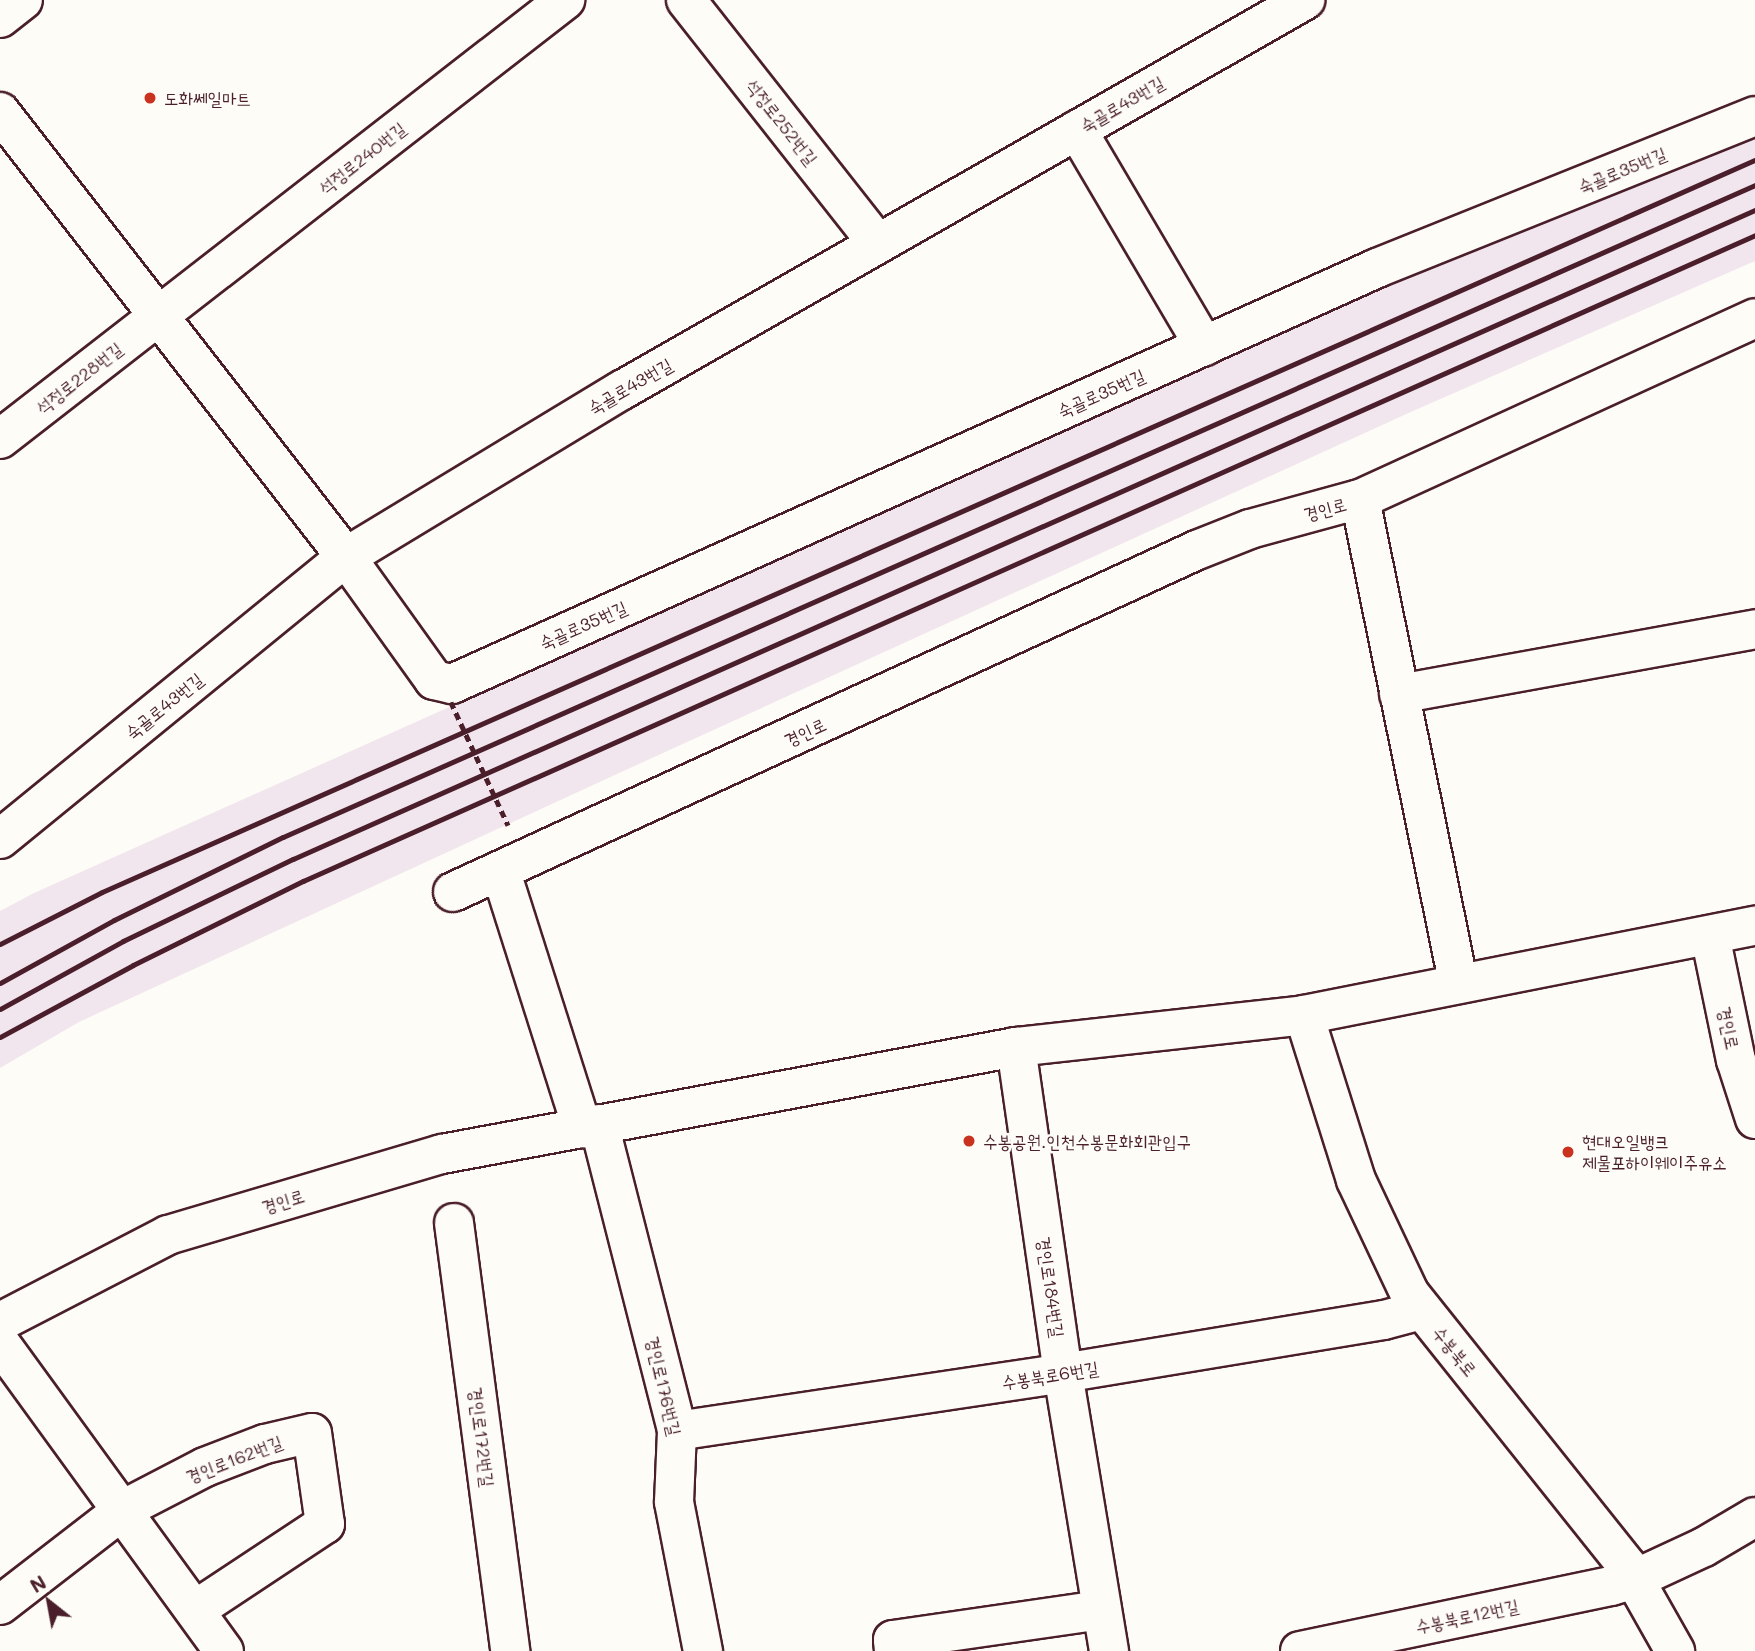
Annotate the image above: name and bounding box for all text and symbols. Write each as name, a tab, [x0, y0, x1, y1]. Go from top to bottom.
street label: 숙골로43번길	[1076, 71, 1168, 137]
street label: 석정로252번길	[742, 75, 822, 169]
place label: 도화쎄일마트	[164, 87, 251, 109]
marker: 도화쎄일마트	[142, 90, 158, 106]
street label: 석정로240번길	[314, 117, 410, 199]
street label: 숙골로35번길	[1575, 142, 1669, 198]
street label: 석정로228번길	[32, 338, 126, 418]
street label: 숙골로43번길	[584, 353, 676, 419]
street label: 숙골로35번길	[1054, 364, 1148, 422]
street label: 경인로	[1301, 493, 1349, 525]
street label: 숙골로35번길	[536, 596, 630, 654]
street label: 숙골로43번길	[121, 668, 207, 744]
street label: 경인로	[781, 713, 829, 751]
street label: 경인로	[1714, 1005, 1744, 1051]
place label: 수봉공원.인천수봉문화회관입구	[983, 1130, 1191, 1152]
place label: 현대오일뱅크 제물포하이웨이주유소	[1582, 1131, 1727, 1174]
marker: 수봉공원.인천수봉문화회관입구	[961, 1133, 977, 1149]
marker: 현대오일뱅크 제물포하이웨이주유소	[1560, 1144, 1576, 1160]
street label: 경인로	[259, 1184, 307, 1218]
street label: 경인로184번길	[1033, 1235, 1069, 1339]
street label: 수봉북로	[1428, 1322, 1482, 1380]
street label: 경인로176번길	[642, 1334, 686, 1438]
street label: 수봉북로6번길	[1000, 1357, 1100, 1393]
street label: 경인로172번길	[465, 1386, 499, 1488]
street label: 경인로162번길	[183, 1431, 285, 1487]
north arrow	[14, 1567, 84, 1637]
text: N	[25, 1569, 51, 1598]
street label: 수봉북로12번길	[1413, 1595, 1521, 1637]

